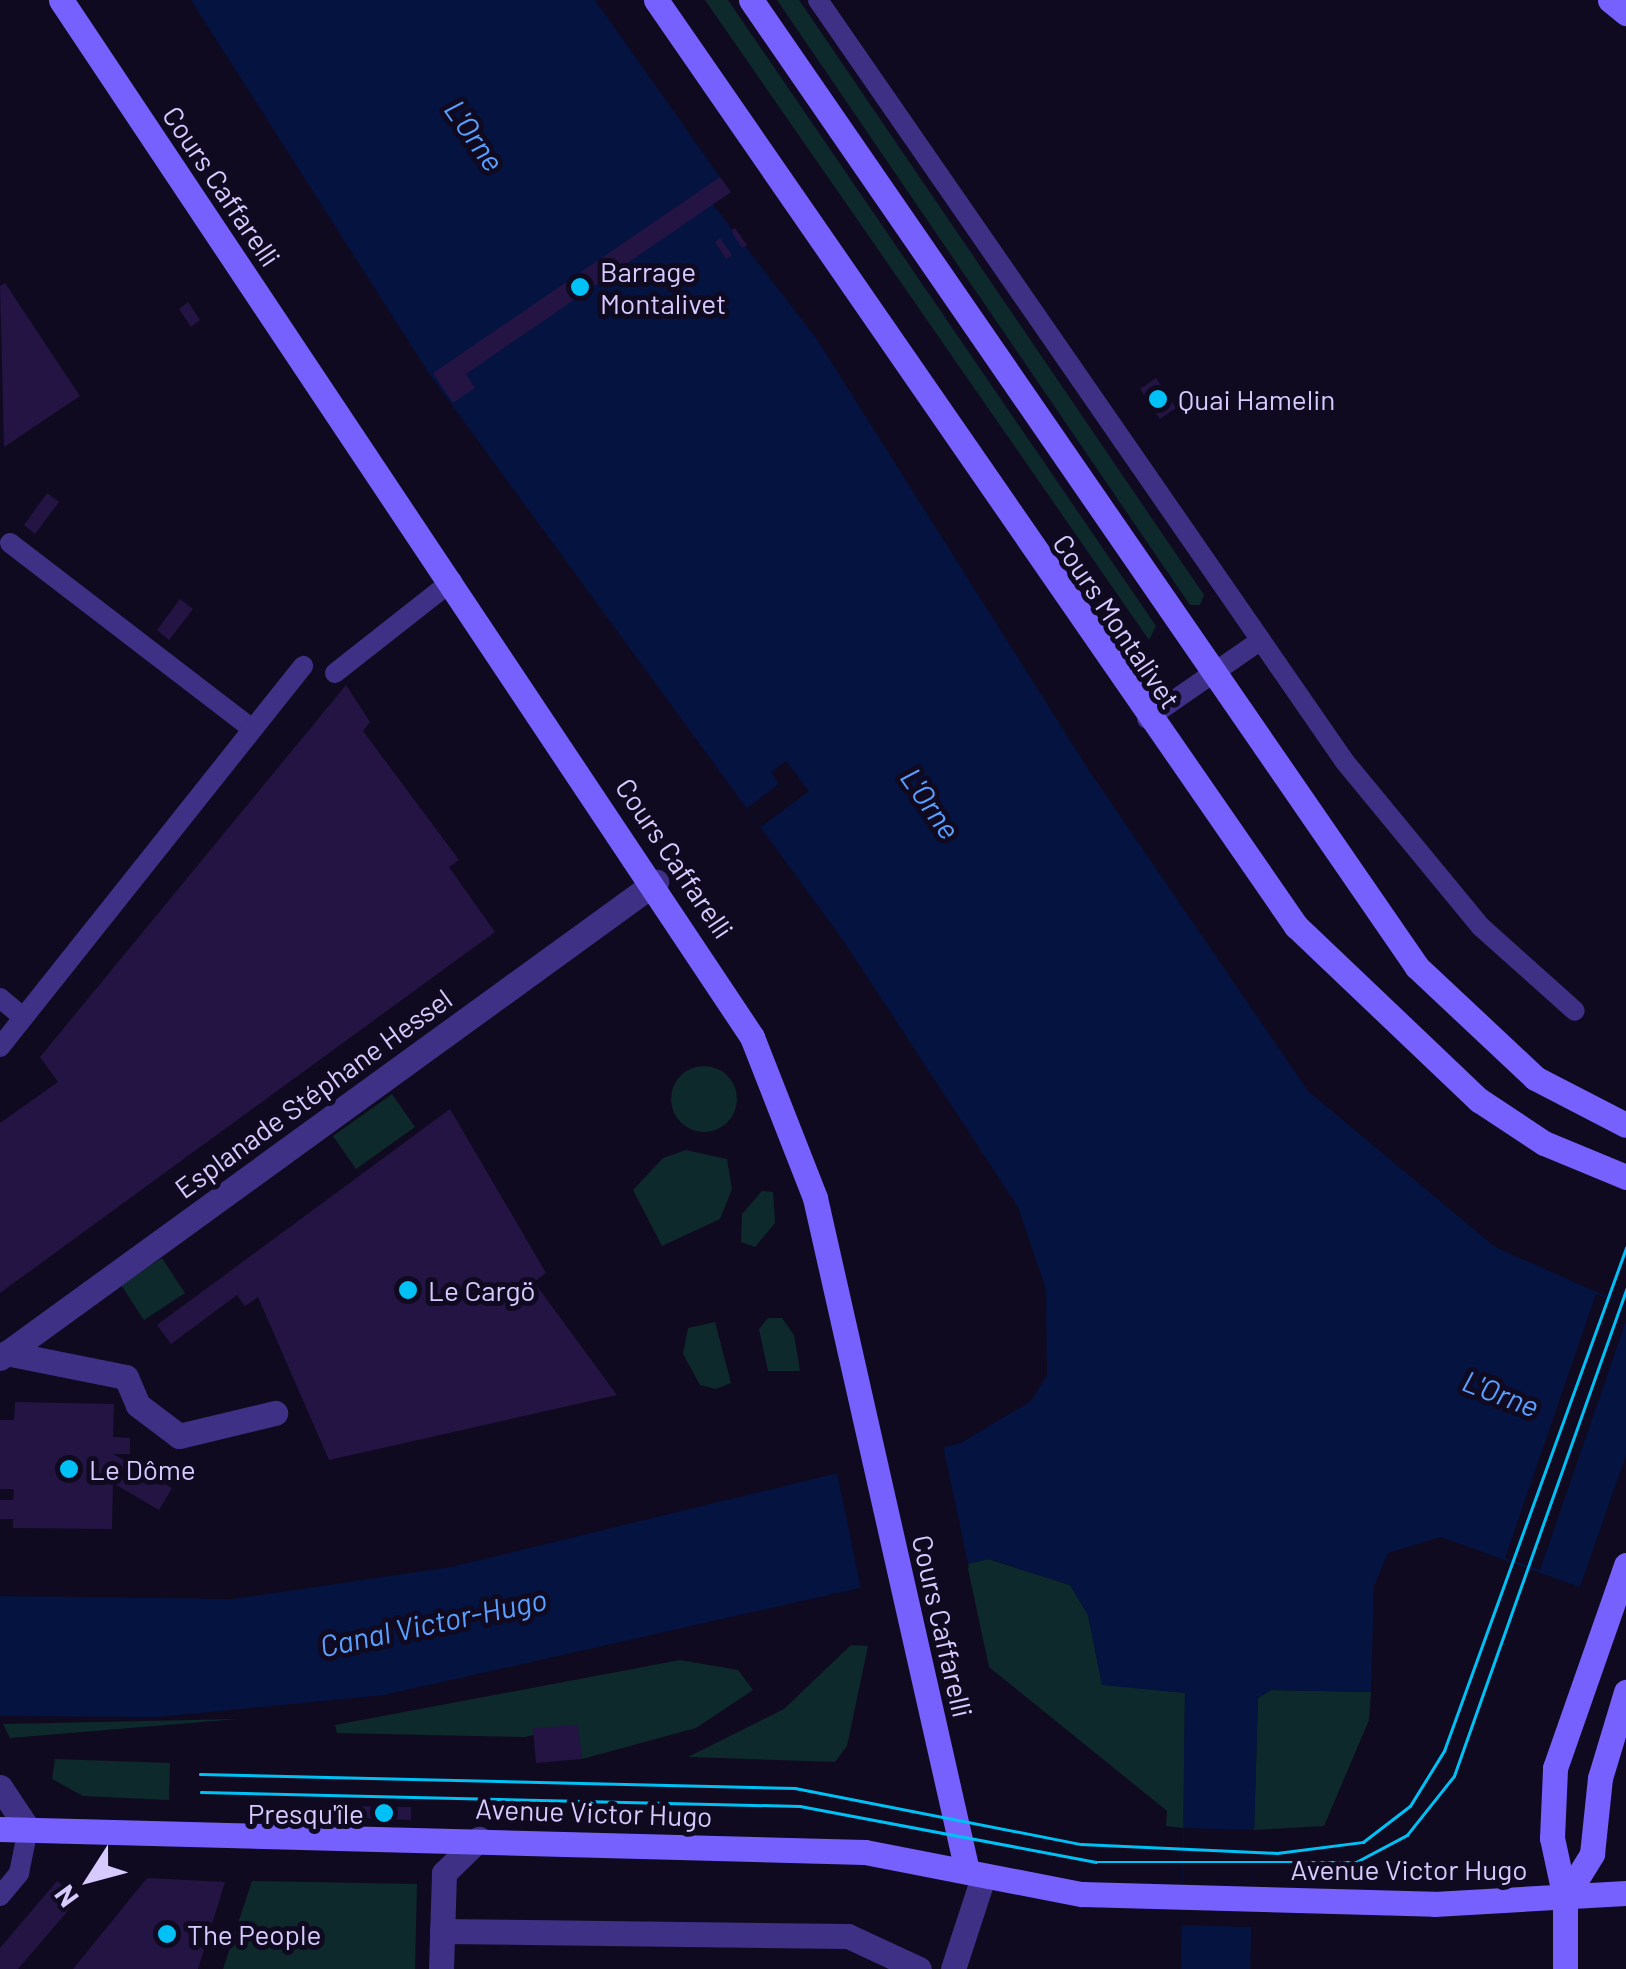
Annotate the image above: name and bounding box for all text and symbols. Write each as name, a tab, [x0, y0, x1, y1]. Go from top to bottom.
water label: L'Orne	[438, 92, 512, 178]
street label: Cours Caffarelli	[156, 99, 288, 273]
place label: Barrage Montalivet	[600, 254, 726, 320]
marker: Barrage Montalivet	[569, 276, 591, 298]
place label: Quai Hamelin	[1178, 382, 1335, 416]
marker: Quai Hamelin	[1147, 388, 1169, 410]
street label: Cours Montalivet	[1046, 528, 1188, 714]
water label: L'Orne	[894, 760, 968, 846]
street label: Cours Caffarelli	[609, 771, 741, 945]
street label: Esplanade Stéphane Hessel	[168, 981, 458, 1205]
place label: Le Cargö	[428, 1273, 535, 1307]
marker: Le Cargö	[397, 1279, 419, 1301]
water label: L'Orne	[1458, 1362, 1544, 1424]
place label: Le Dôme	[89, 1452, 196, 1486]
marker: Le Dôme	[58, 1458, 80, 1480]
street label: Cours Caffarelli	[906, 1532, 980, 1720]
water label: Canal Victor-Hugo	[316, 1580, 550, 1664]
street label: Avenue Victor Hugo	[475, 1791, 713, 1833]
place label: Presqu'île	[248, 1796, 364, 1830]
marker: Presqu'île	[373, 1802, 395, 1824]
north arrow	[40, 1829, 140, 1929]
street label: Avenue Victor Hugo	[1290, 1852, 1528, 1886]
text: N	[47, 1879, 85, 1914]
place label: The People	[187, 1917, 321, 1951]
marker: The People	[156, 1923, 178, 1945]

